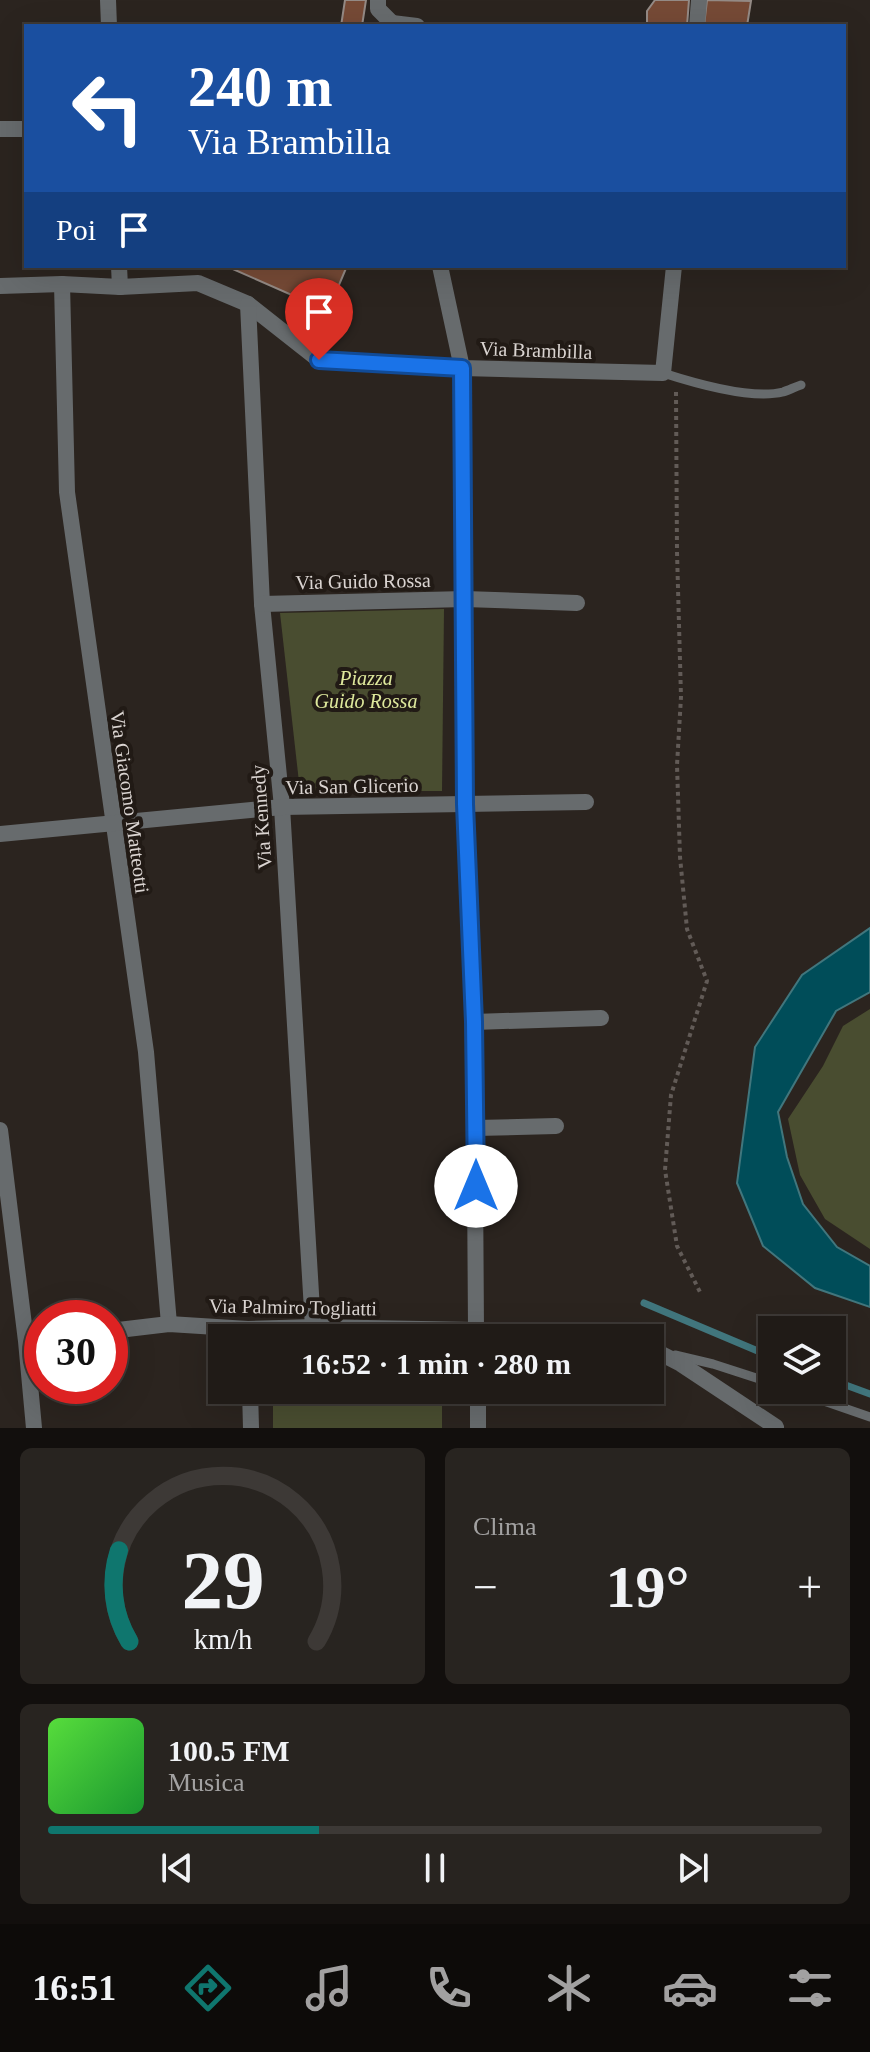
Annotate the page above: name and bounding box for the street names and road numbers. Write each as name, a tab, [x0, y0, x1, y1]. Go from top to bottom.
street label: Via Brambilla	[479, 337, 593, 363]
street label: Via Guido Rossa	[295, 569, 431, 593]
street label: Via Giacomo Matteotti	[106, 709, 154, 895]
street label: Via Kennedy	[246, 764, 277, 870]
street label: Via San Glicerio	[285, 774, 419, 798]
street label: Via Palmiro Togliatti	[209, 1295, 378, 1320]

